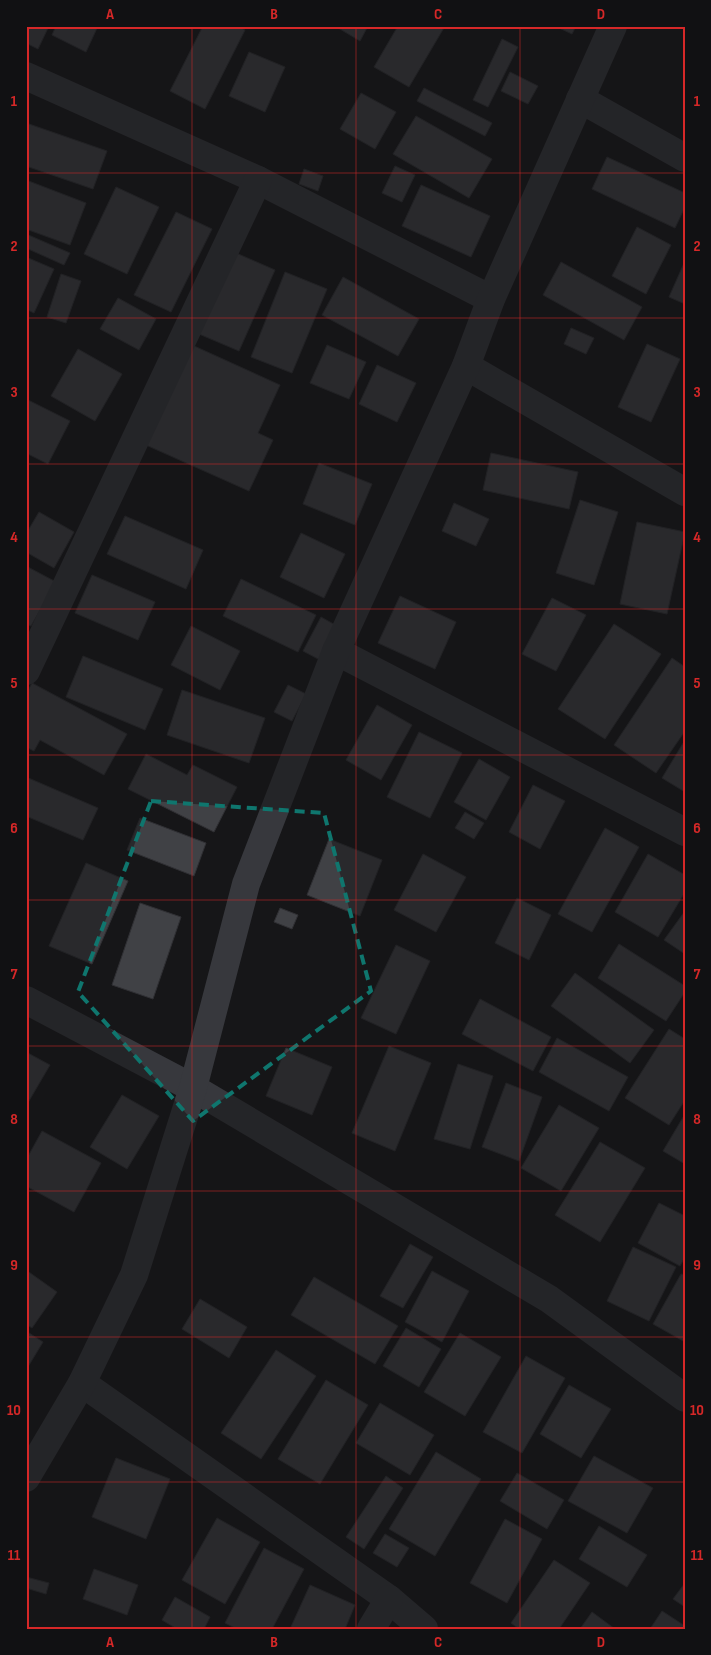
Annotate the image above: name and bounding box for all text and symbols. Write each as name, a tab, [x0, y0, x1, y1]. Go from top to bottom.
text: A	[105, 5, 114, 24]
text: B	[270, 5, 278, 24]
text: C	[434, 5, 442, 24]
text: D	[597, 5, 605, 24]
text: 1	[11, 92, 18, 111]
text: 1	[694, 92, 701, 111]
text: 2	[10, 237, 18, 256]
text: 2	[693, 237, 701, 256]
text: 3	[10, 383, 18, 402]
text: 3	[693, 383, 701, 402]
text: 4	[10, 528, 18, 547]
text: 4	[693, 528, 701, 547]
text: 5	[10, 674, 18, 693]
text: 5	[693, 674, 701, 693]
text: 6	[10, 819, 18, 838]
text: 6	[693, 819, 701, 838]
text: 7	[11, 965, 18, 984]
text: 7	[694, 965, 701, 984]
text: 8	[10, 1110, 18, 1129]
text: 8	[693, 1110, 701, 1129]
text: 9	[10, 1256, 18, 1275]
text: 9	[693, 1256, 701, 1275]
text: 10	[7, 1401, 21, 1420]
text: 10	[690, 1401, 704, 1420]
text: 11	[8, 1546, 21, 1565]
text: 11	[691, 1546, 704, 1565]
text: A	[105, 1633, 114, 1652]
text: B	[270, 1633, 278, 1652]
text: C	[434, 1633, 442, 1652]
text: D	[597, 1633, 605, 1652]

